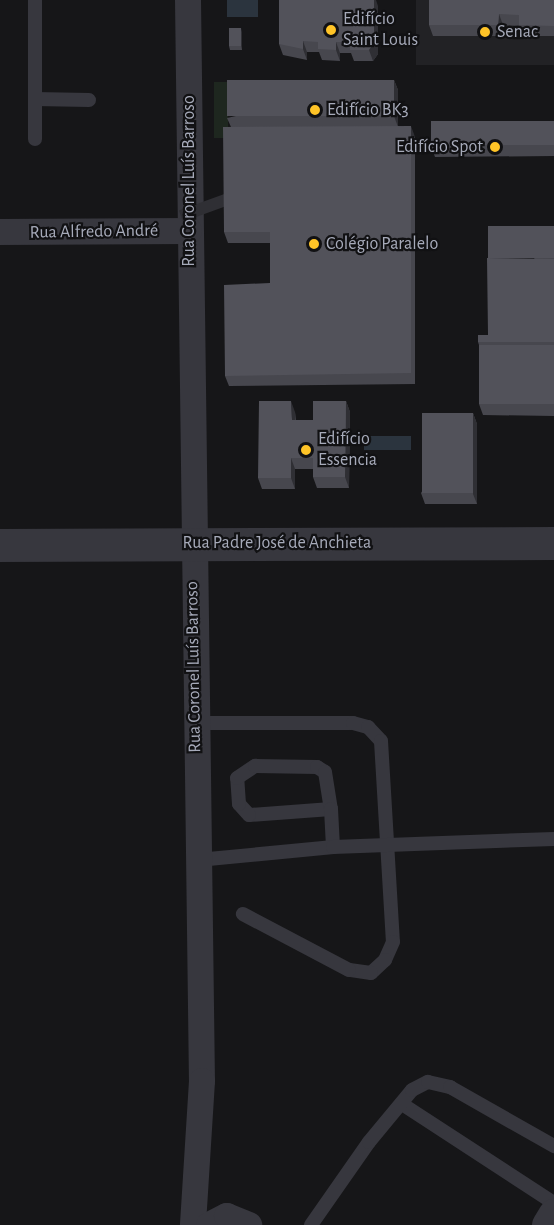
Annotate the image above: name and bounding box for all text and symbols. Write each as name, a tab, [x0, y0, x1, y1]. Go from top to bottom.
place label: Edifício Saint Louis	[343, 9, 418, 52]
place label: Senac	[497, 21, 538, 43]
marker: Edifício Saint Louis	[324, 23, 338, 37]
marker: Senac	[478, 25, 492, 39]
street label: Rua Coronel Luís Barroso	[178, 95, 200, 267]
place label: Edifício BK3	[327, 99, 409, 121]
marker: Edifício BK3	[308, 103, 322, 117]
place label: Edifício Spot	[396, 136, 483, 158]
marker: Edifício Spot	[488, 140, 502, 154]
street label: Rua Alfredo André	[30, 220, 158, 244]
place label: Colégio Paralelo	[326, 233, 438, 255]
marker: Colégio Paralelo	[307, 237, 321, 251]
place label: Edifício Essencia	[318, 429, 377, 472]
marker: Edifício Essencia	[299, 443, 313, 457]
street label: Rua Padre José de Anchieta	[183, 532, 371, 554]
street label: Rua Coronel Luís Barroso	[182, 581, 206, 753]

